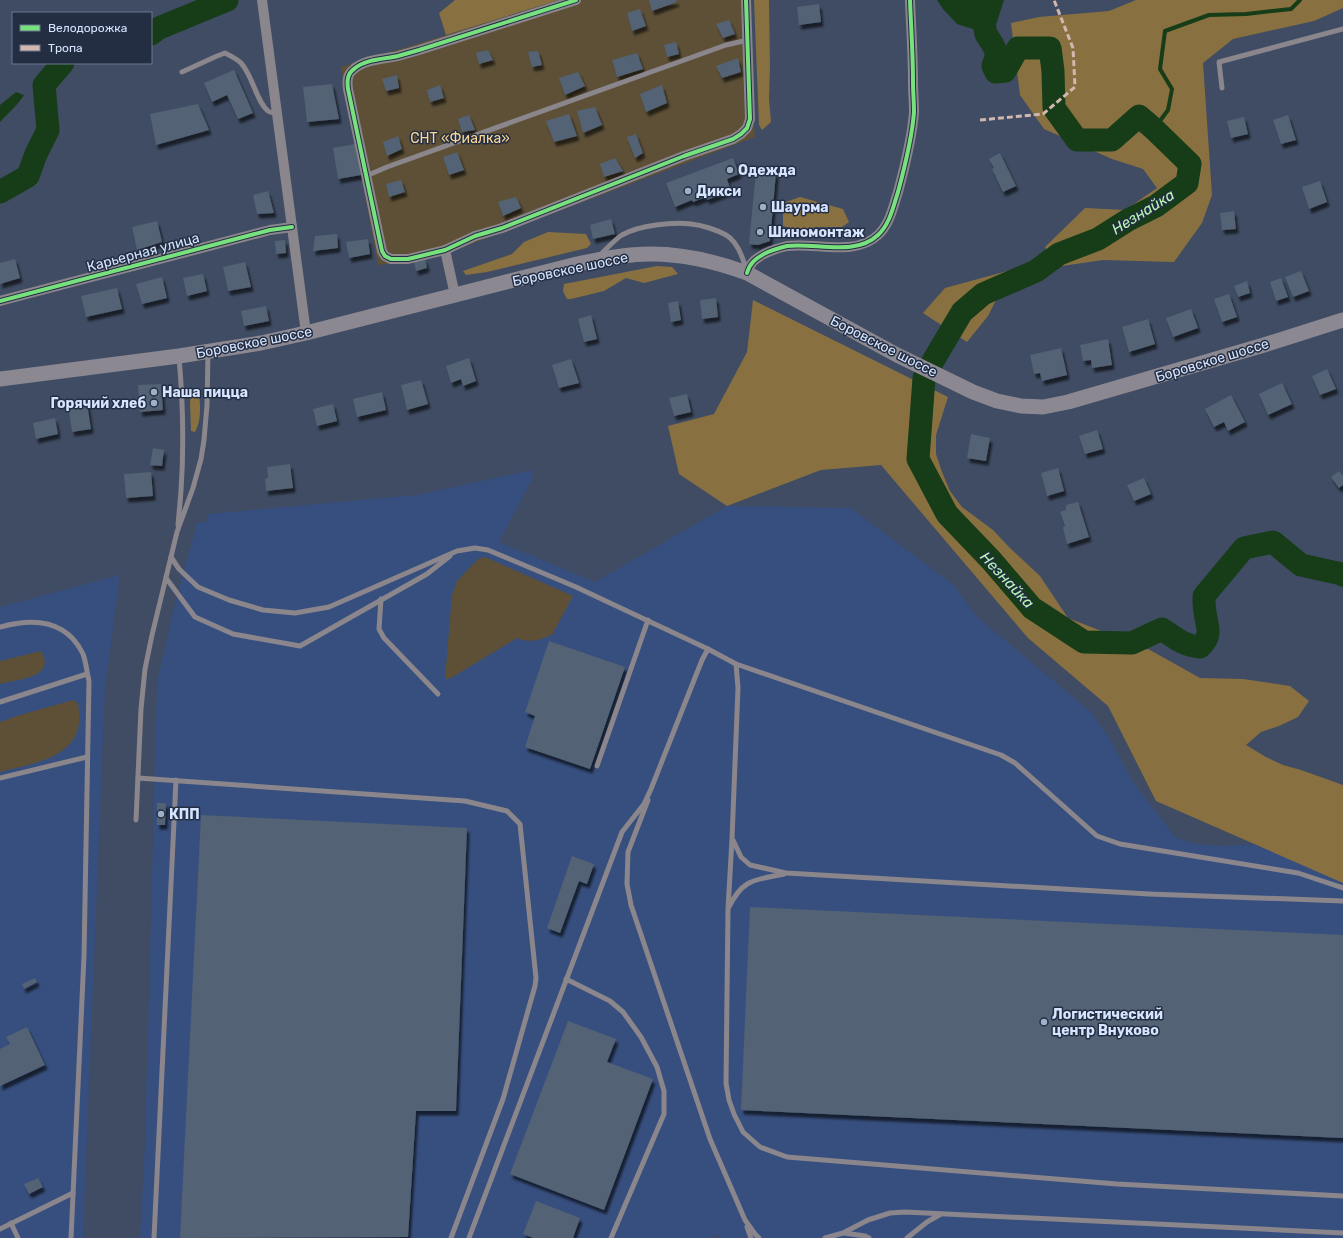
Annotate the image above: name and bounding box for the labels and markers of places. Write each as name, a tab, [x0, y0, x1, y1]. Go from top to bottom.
place label: Одежда	[738, 162, 796, 179]
marker: Одежда	[725, 165, 735, 175]
place label: Дикси	[696, 183, 741, 200]
marker: Дикси	[683, 186, 693, 196]
place label: Шаурма	[771, 199, 829, 216]
marker: Шаурма	[758, 202, 768, 212]
place label: Шиномонтаж	[768, 224, 865, 241]
marker: Шиномонтаж	[755, 227, 765, 237]
place label: Наша пицца	[162, 384, 248, 401]
marker: Наша пицца	[149, 387, 159, 397]
place label: Горячий хлеб	[51, 395, 146, 412]
marker: Горячий хлеб	[149, 398, 159, 408]
place label: КПП	[169, 806, 200, 823]
marker: КПП	[156, 809, 166, 819]
place label: Логистический центр Внуково	[1052, 1006, 1163, 1039]
marker: Логистический центр Внуково	[1039, 1017, 1049, 1027]

